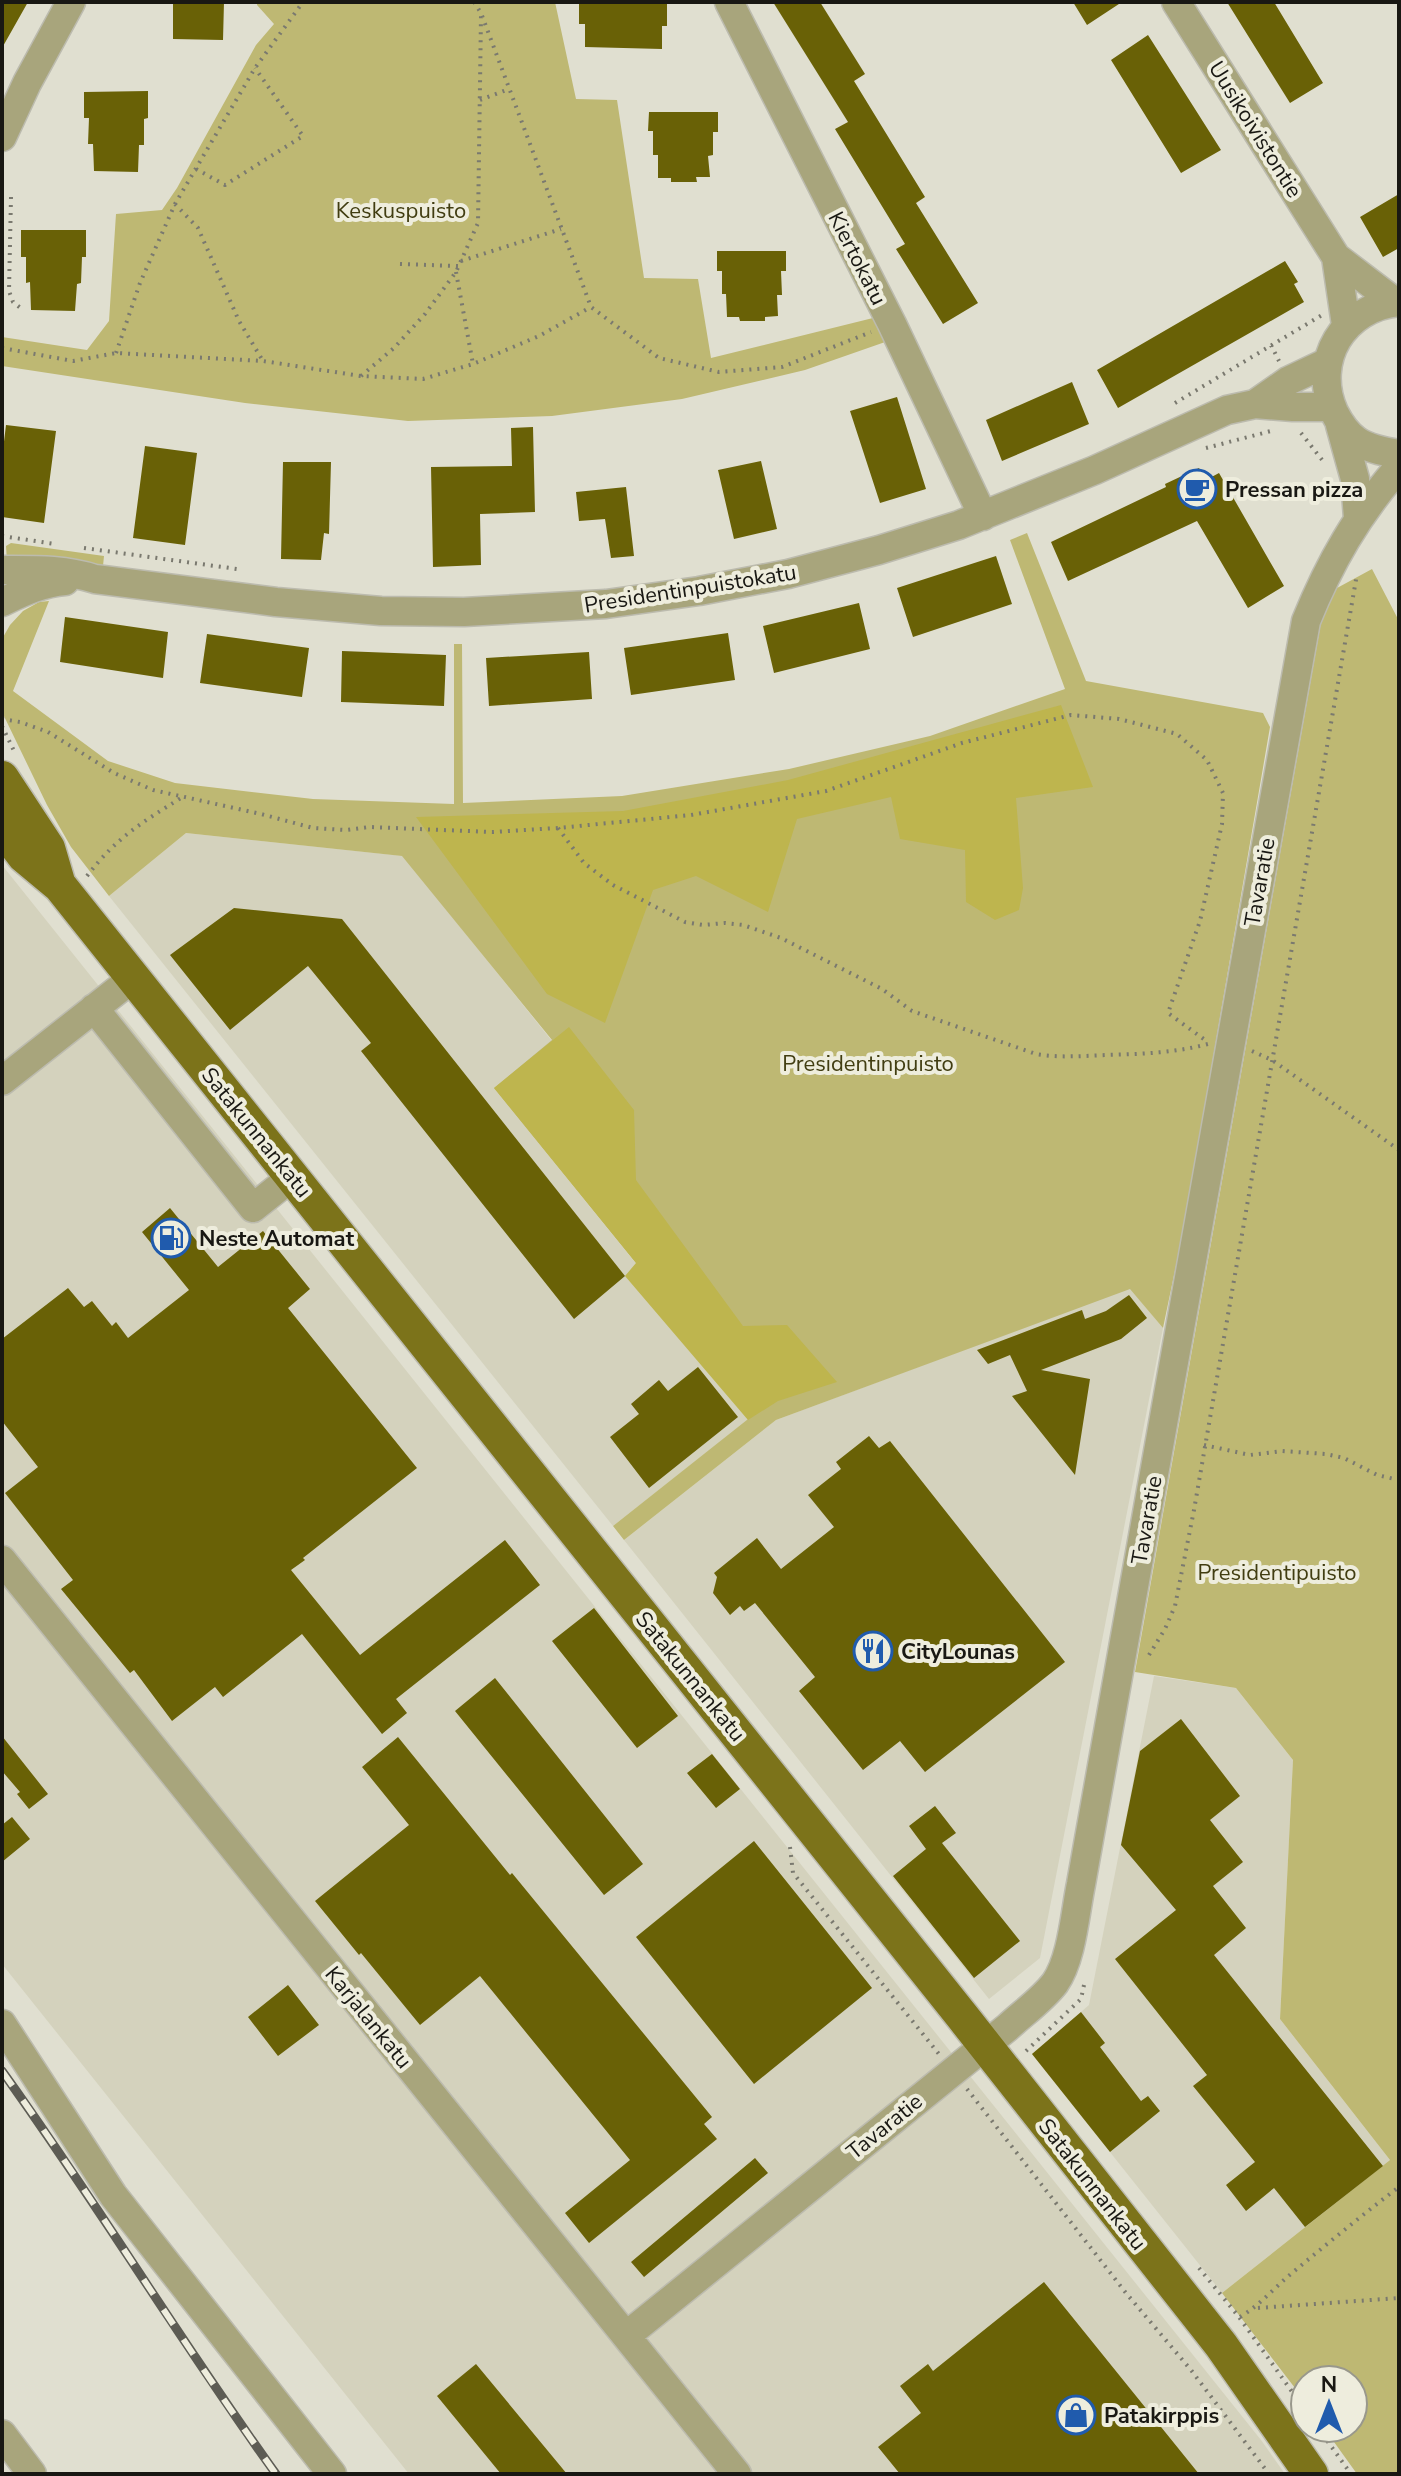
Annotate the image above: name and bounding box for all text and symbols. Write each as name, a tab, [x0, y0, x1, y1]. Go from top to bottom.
street label: Uusikoivistontie	[1201, 55, 1309, 204]
park label: Keskuspuisto	[336, 196, 466, 226]
street label: Kiertokatu	[821, 206, 893, 310]
cafe icon: Pressan pizza	[1176, 468, 1218, 510]
place label: Pressan pizza	[1225, 475, 1363, 505]
street label: Presidentinpuistokatu	[582, 557, 798, 621]
street label: Tavaratie	[1237, 835, 1283, 929]
park label: Presidentinpuisto	[782, 1049, 954, 1079]
street label: Satakunnankatu	[194, 1061, 318, 1204]
fuel station icon: Neste Automat	[150, 1217, 192, 1259]
place label: Neste Automat	[199, 1224, 355, 1254]
street label: Tavaratie	[1124, 1473, 1170, 1567]
park label: Presidentipuisto	[1197, 1558, 1357, 1588]
street label: Satakunnankatu	[628, 1605, 752, 1748]
restaurant icon: CityLounas	[852, 1630, 894, 1672]
place label: CityLounas	[901, 1637, 1015, 1667]
street label: Karjalankatu	[318, 1960, 419, 2075]
street label: Tavaratie	[840, 2087, 929, 2167]
street label: Satakunnankatu	[1031, 2112, 1153, 2257]
north arrow	[1289, 2364, 1369, 2444]
text: N	[1321, 2370, 1337, 2400]
shop icon: Patakirppis	[1055, 2394, 1097, 2436]
place label: Patakirppis	[1104, 2401, 1219, 2431]

